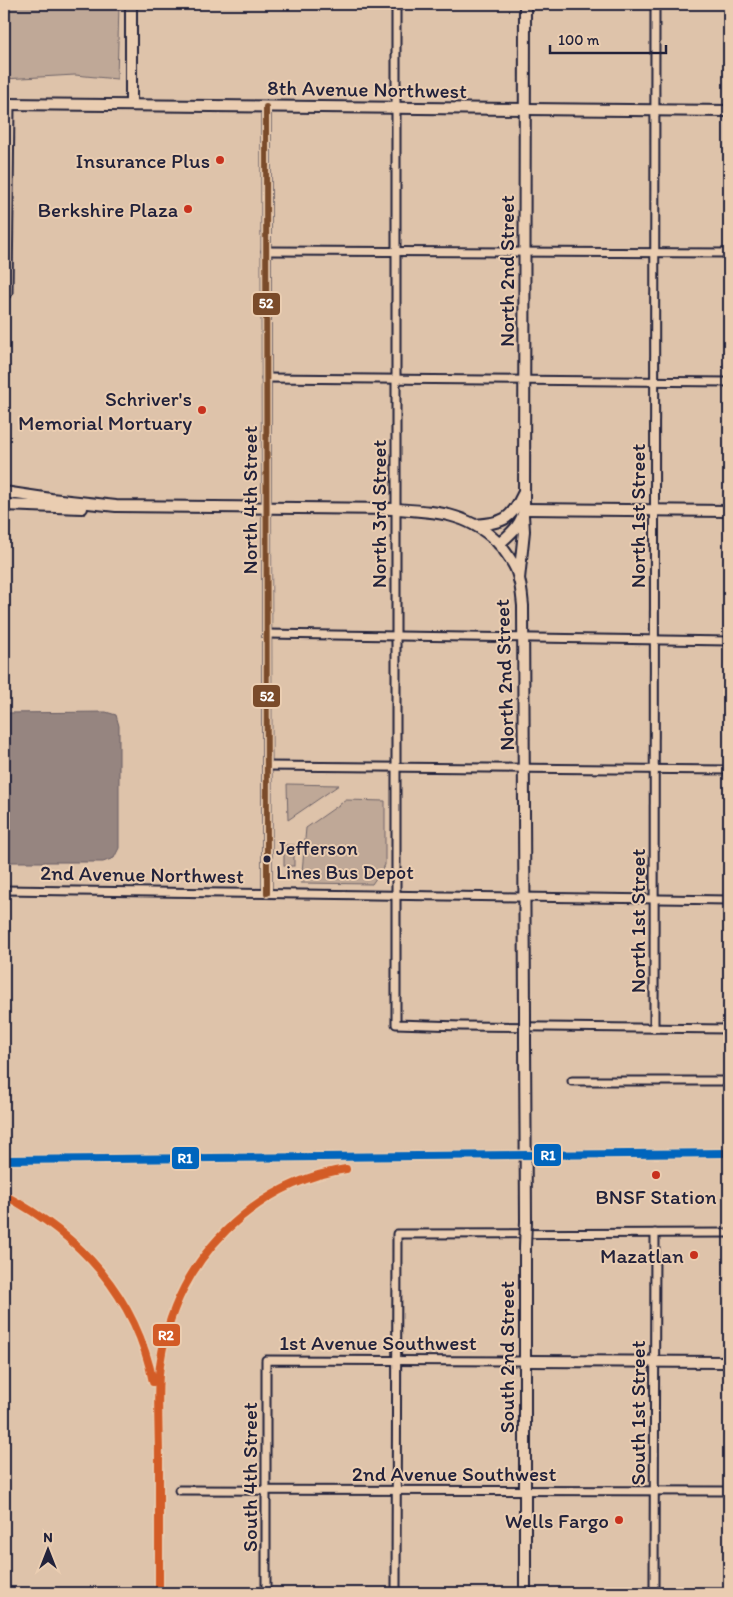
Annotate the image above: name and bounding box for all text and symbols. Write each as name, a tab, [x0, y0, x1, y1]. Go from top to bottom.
scale bar	[550, 22, 667, 54]
text: 100 m	[558, 31, 600, 49]
street label: 8th Avenue Northwest	[267, 75, 467, 103]
place label: Insurance Plus	[76, 148, 210, 173]
marker: Insurance Plus	[214, 154, 226, 166]
street label: North 2nd Street	[494, 195, 519, 347]
place label: Berkshire Plaza	[38, 197, 178, 222]
marker: Berkshire Plaza	[182, 203, 194, 215]
line badge: 52	[252, 292, 281, 316]
text: 52	[259, 295, 274, 312]
place label: Schriver's Memorial Mortuary	[18, 386, 192, 435]
marker: Schriver's Memorial Mortuary	[196, 404, 208, 416]
street label: North 4th Street	[237, 425, 262, 574]
street label: North 3rd Street	[366, 440, 391, 588]
street label: North 1st Street	[625, 444, 650, 588]
street label: North 2nd Street	[489, 599, 519, 751]
line badge: 52	[252, 684, 281, 708]
text: 52	[260, 688, 275, 705]
place label: Jefferson Lines Bus Depot	[276, 836, 414, 884]
street label: North 1st Street	[625, 849, 650, 993]
marker: Jefferson Lines Bus Depot	[262, 854, 272, 864]
street label: 2nd Avenue Northwest	[40, 860, 244, 888]
line badge: R1	[533, 1143, 562, 1167]
line badge: R1	[171, 1146, 200, 1170]
text: R1	[541, 1147, 556, 1164]
text: R1	[178, 1150, 193, 1167]
marker: BNSF Station	[650, 1169, 662, 1181]
place label: BNSF Station	[595, 1184, 717, 1209]
place label: Mazatlan	[600, 1243, 684, 1268]
marker: Mazatlan	[688, 1249, 700, 1261]
street label: South 2nd Street	[494, 1281, 519, 1433]
line badge: R2	[152, 1323, 181, 1347]
text: R2	[158, 1327, 175, 1344]
street label: 1st Avenue Southwest	[279, 1330, 477, 1355]
street label: South 1st Street	[625, 1340, 650, 1486]
street label: South 4th Street	[237, 1402, 262, 1552]
street label: 2nd Avenue Southwest	[352, 1461, 556, 1486]
place label: Wells Fargo	[505, 1508, 609, 1533]
marker: Wells Fargo	[613, 1514, 625, 1526]
north arrow	[22, 1524, 72, 1574]
text: N	[43, 1529, 53, 1546]

